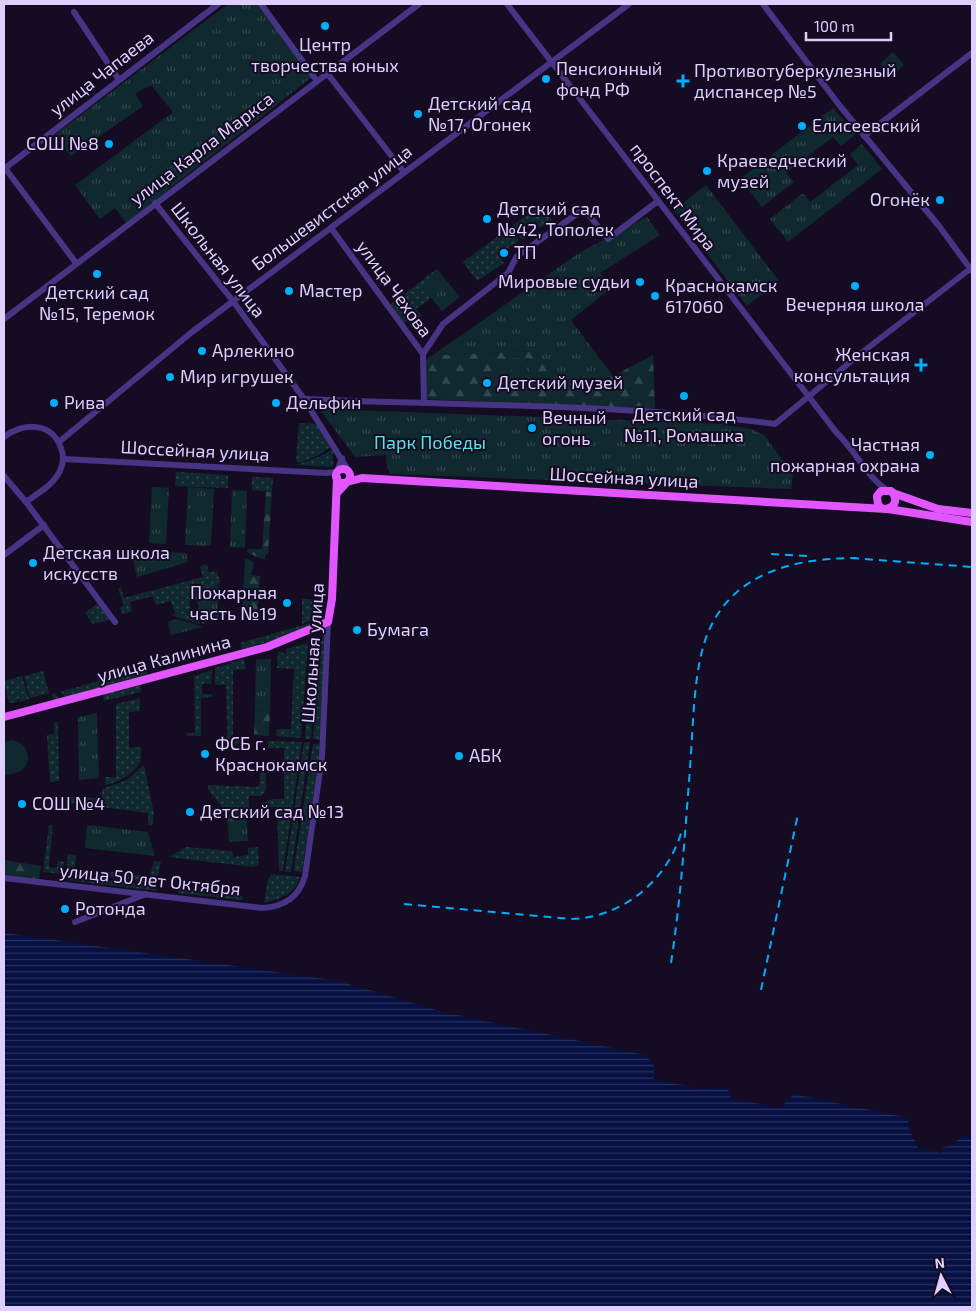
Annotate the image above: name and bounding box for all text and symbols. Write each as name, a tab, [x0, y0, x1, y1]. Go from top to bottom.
scale bar	[806, 10, 891, 42]
text: 100 m	[814, 17, 855, 35]
marker: Центр творчества юных	[319, 20, 331, 32]
street label: улица Чапаева	[45, 26, 158, 120]
place label: Центр творчества юных	[251, 33, 399, 76]
place label: Пенсионный фонд РФ	[556, 57, 662, 100]
place label: Противотуберкулезный диспансер №5	[694, 59, 896, 102]
marker: Пенсионный фонд РФ	[540, 73, 552, 85]
marker: Противотуберкулезный диспансер №5	[676, 74, 690, 88]
street label: улица Карла Маркса	[125, 87, 278, 209]
place label: Детский сад №17, Огонек	[428, 92, 532, 135]
marker: Детский сад №17, Огонек	[412, 108, 424, 120]
place label: Елисеевский	[812, 114, 921, 136]
marker: Елисеевский	[796, 120, 808, 132]
place label: СОШ №8	[26, 132, 99, 154]
marker: СОШ №8	[103, 138, 115, 150]
street label: проспект Мира	[626, 138, 721, 255]
street label: Большевистская улица	[247, 140, 416, 275]
place label: Краеведческий музей	[717, 149, 847, 192]
marker: Краеведческий музей	[701, 165, 713, 177]
place label: Огонёк	[870, 188, 930, 210]
marker: Огонёк	[934, 194, 946, 206]
street label: Школьная улица	[167, 197, 271, 321]
place label: Детский сад №42, Тополек	[497, 197, 615, 240]
marker: Детский сад №42, Тополек	[481, 213, 493, 225]
street label: улица Чехова	[352, 236, 437, 341]
place label: ТП	[514, 241, 537, 263]
marker: ТП	[498, 247, 510, 259]
marker: Детский сад №15, Теремок	[91, 268, 103, 280]
place label: Мировые судьи	[498, 270, 630, 292]
place label: Краснокамск 617060	[665, 274, 778, 317]
marker: Мировые судьи	[634, 276, 646, 288]
place label: Мастер	[299, 279, 362, 301]
marker: Вечерняя школа	[849, 280, 861, 292]
place label: Детский сад №15, Теремок	[39, 281, 155, 324]
marker: Мастер	[283, 285, 295, 297]
marker: Краснокамск 617060	[649, 290, 661, 302]
place label: Вечерняя школа	[786, 293, 924, 315]
place label: Арлекино	[212, 339, 295, 361]
place label: Женская консультация	[794, 343, 910, 386]
marker: Арлекино	[196, 345, 208, 357]
marker: Женская консультация	[914, 358, 928, 372]
place label: Мир игрушек	[180, 365, 294, 387]
marker: Мир игрушек	[164, 371, 176, 383]
place label: Детский музей	[497, 371, 623, 393]
marker: Детский музей	[481, 377, 493, 389]
marker: Детский сад №11, Ромашка	[678, 390, 690, 402]
place label: Рива	[64, 391, 105, 413]
place label: Дельфин	[286, 391, 362, 413]
marker: Рива	[48, 397, 60, 409]
marker: Дельфин	[270, 397, 282, 409]
place label: Детский сад №11, Ромашка	[624, 403, 744, 446]
place label: Вечный огонь	[542, 406, 606, 449]
marker: Вечный огонь	[526, 422, 538, 434]
park label: Парк Победы	[374, 431, 486, 453]
place label: Частная пожарная охрана	[770, 433, 920, 476]
street label: Шоссейная улица	[120, 435, 270, 465]
marker: Частная пожарная охрана	[924, 449, 936, 461]
street label: Шоссейная улица	[549, 462, 699, 492]
place label: Детская школа искусств	[43, 541, 170, 584]
marker: Детская школа искусств	[27, 557, 39, 569]
place label: Пожарная часть №19	[190, 581, 277, 624]
street label: Школьная улица	[296, 582, 328, 724]
marker: Пожарная часть №19	[281, 597, 293, 609]
place label: Бумага	[367, 618, 429, 640]
marker: Бумага	[351, 624, 363, 636]
street label: улица Калинина	[95, 630, 233, 686]
place label: ФСБ г. Краснокамск	[215, 732, 328, 775]
place label: АБК	[469, 744, 502, 766]
marker: ФСБ г. Краснокамск	[199, 748, 211, 760]
marker: АБК	[453, 750, 465, 762]
place label: СОШ №4	[32, 792, 105, 814]
marker: СОШ №4	[16, 798, 28, 810]
place label: Детский сад №13	[200, 800, 344, 822]
marker: Детский сад №13	[184, 806, 196, 818]
street label: улица 50 лет Октября	[58, 859, 242, 899]
place label: Ротонда	[75, 897, 146, 919]
marker: Ротонда	[59, 903, 71, 915]
north arrow	[916, 1251, 966, 1301]
text: N	[934, 1254, 946, 1272]

